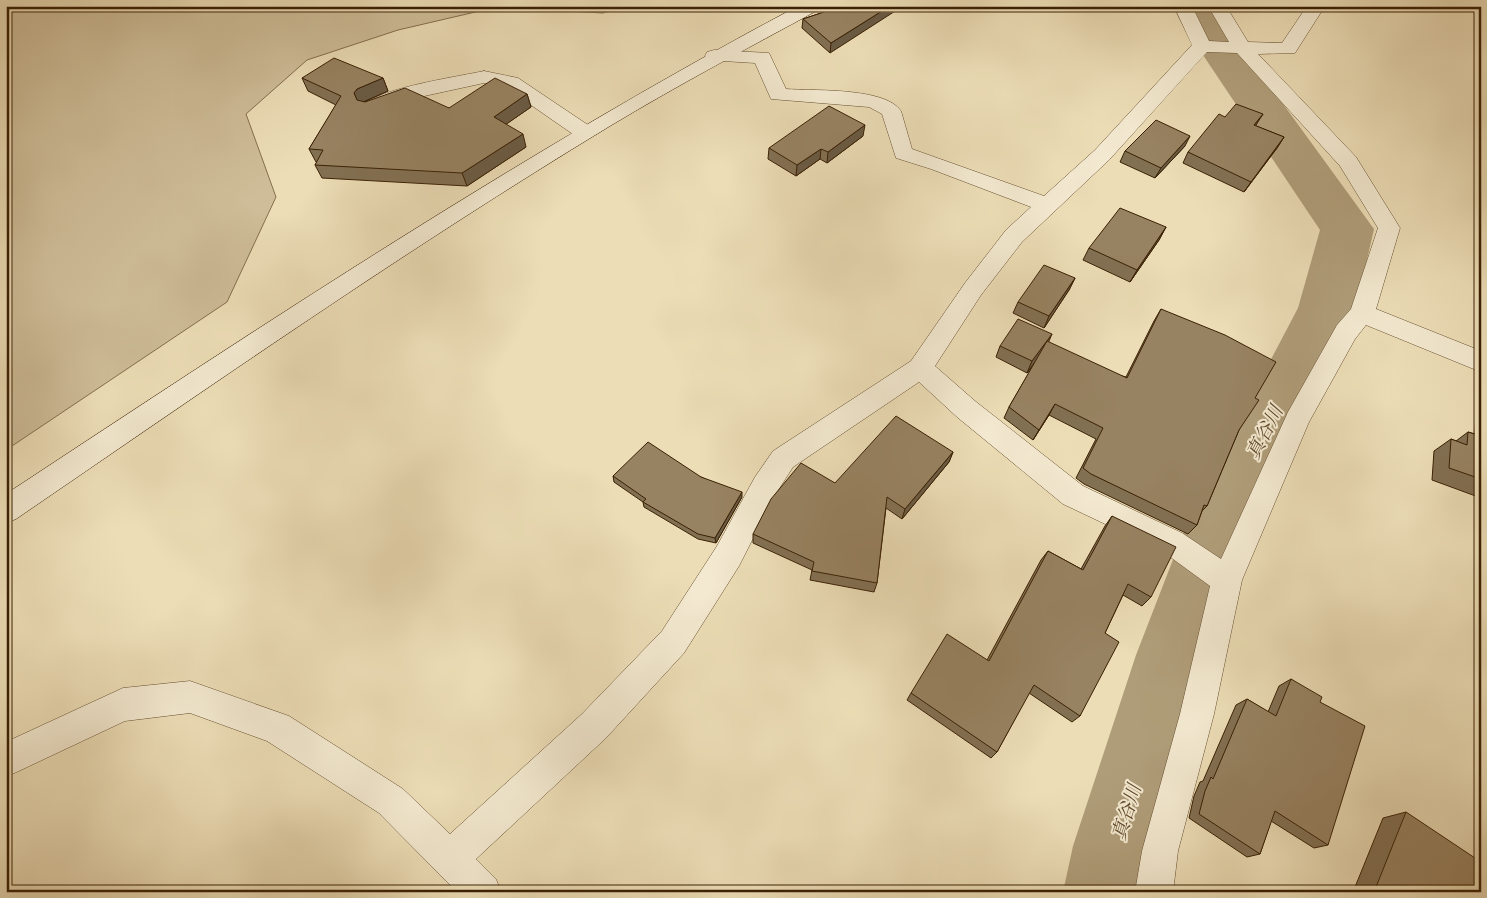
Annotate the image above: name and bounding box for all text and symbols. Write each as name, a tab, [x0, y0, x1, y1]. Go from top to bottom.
water label: 真谷川	[1241, 400, 1289, 463]
water label: 真谷川	[1107, 780, 1146, 843]

